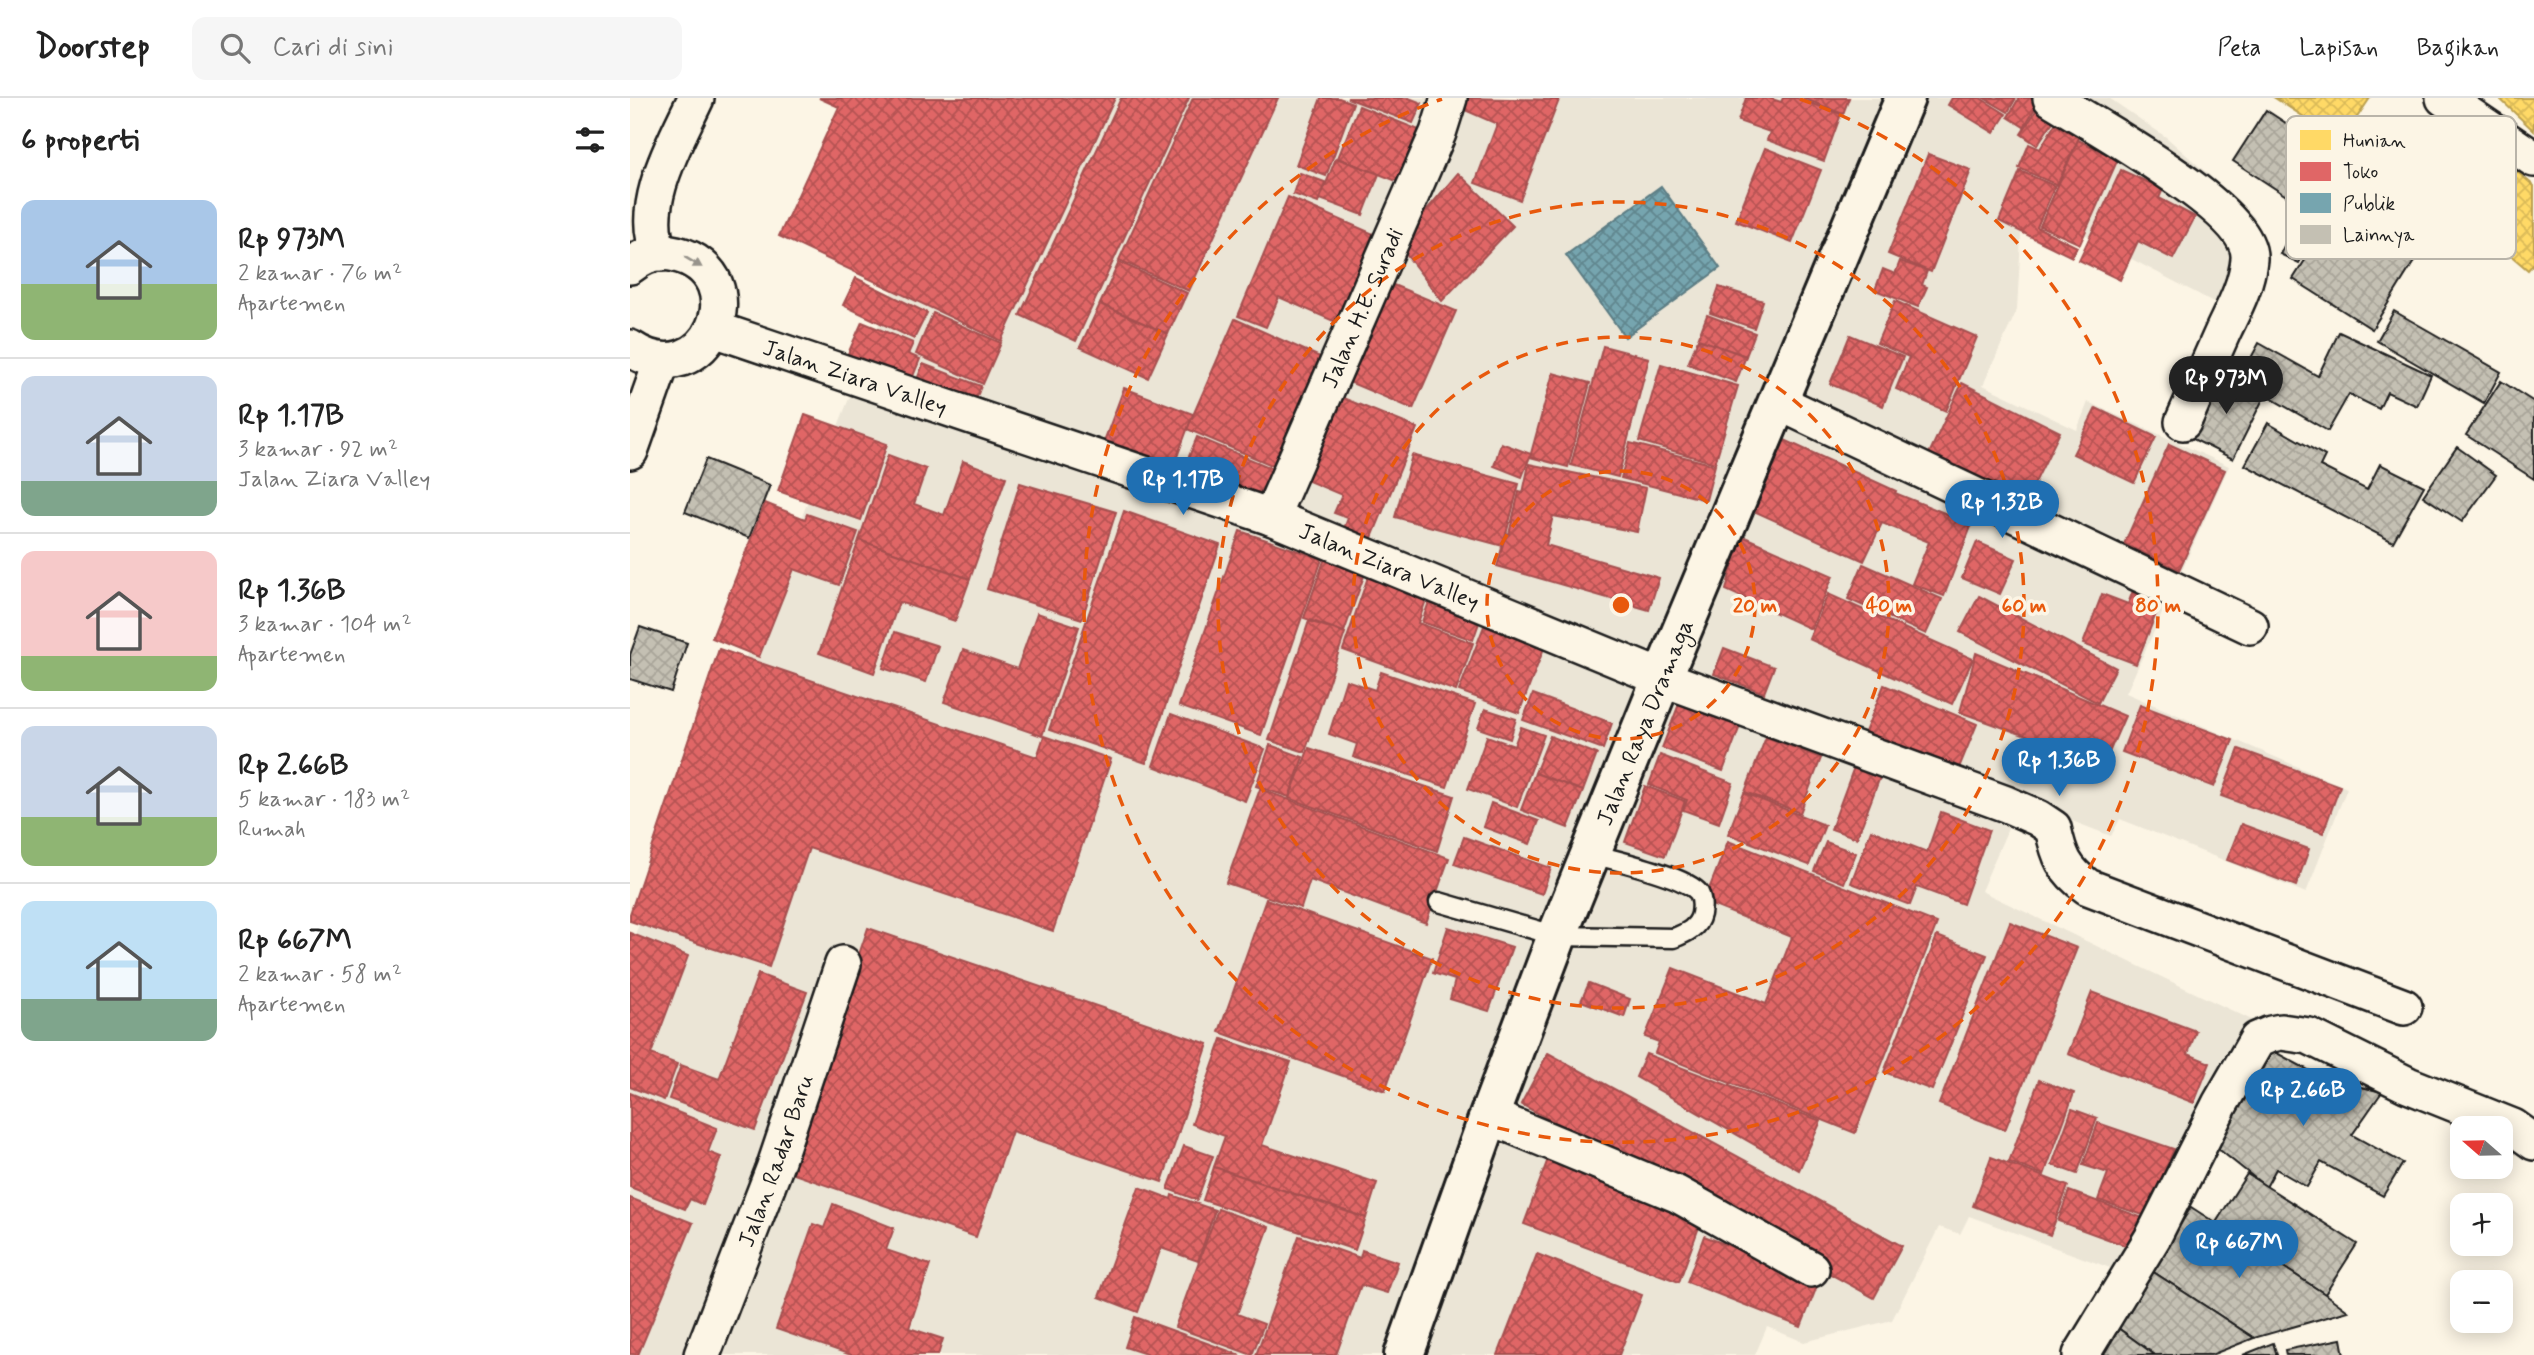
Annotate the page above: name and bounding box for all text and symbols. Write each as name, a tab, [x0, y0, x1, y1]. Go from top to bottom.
search box	[192, 17, 682, 80]
text: Doorstep	[35, 26, 150, 70]
icon: search	[216, 29, 254, 67]
text: Cari di sini	[272, 31, 393, 65]
text: Peta	[2218, 33, 2261, 64]
text: Lapisan	[2299, 33, 2378, 64]
text: Bagikan	[2416, 33, 2499, 64]
legend	[2286, 116, 2516, 259]
text: 6 properti	[21, 121, 139, 160]
icon: filters	[571, 121, 609, 159]
text: Hunian	[2343, 129, 2406, 154]
text: Toko	[2343, 160, 2378, 185]
text: Publik	[2343, 192, 2396, 217]
text: Rp 973M	[238, 220, 345, 259]
text: Lainnya	[2343, 223, 2415, 249]
street label: Jalan H.E. Suradi	[1316, 224, 1412, 393]
icon: home	[77, 228, 161, 312]
one-way arrow	[683, 255, 703, 268]
text: 2 kamar · 76 m²	[238, 259, 402, 289]
text: Apartemen	[238, 289, 346, 319]
street label: Jalan Ziara Valley	[759, 334, 951, 424]
pin: Rp 973M	[2161, 356, 2291, 416]
text: Rp 973M	[2185, 364, 2267, 394]
text: Rp 1.17B	[238, 396, 344, 435]
icon: home	[77, 404, 161, 488]
text: 3 kamar · 92 m²	[238, 435, 398, 465]
pin: Rp 1.17B	[1111, 458, 1255, 517]
text: Jalan Ziara Valley	[238, 465, 430, 495]
text: Rp 1.17B	[1142, 465, 1224, 495]
pin: Rp 1.32B	[1930, 480, 2074, 540]
text: Rp 1.32B	[1961, 488, 2043, 518]
street label: Jalan Ziara Valley	[1294, 517, 1483, 618]
text: Rp 1.36B	[238, 571, 346, 610]
icon: home	[77, 579, 161, 663]
text: 20 m	[1733, 592, 1778, 620]
text: 40 m	[1866, 592, 1913, 620]
text: 60 m	[2001, 592, 2047, 620]
text: 80 m	[2135, 592, 2181, 620]
centre of rings	[1609, 593, 1633, 617]
text: 3 kamar · 104 m²	[238, 610, 412, 640]
street label: Jalan Raya Dramaga	[1591, 616, 1702, 830]
text: Apartemen	[238, 640, 346, 670]
pin: Rp 1.36B	[1987, 738, 2131, 798]
text: Rp 2.66B	[238, 746, 349, 785]
text: Rp 1.36B	[2018, 746, 2100, 776]
icon: home	[77, 754, 161, 838]
text: 5 kamar · 183 m²	[238, 785, 410, 815]
text: Rumah	[238, 815, 306, 845]
text: Rp 667M	[238, 921, 352, 960]
icon: home	[77, 929, 161, 1013]
text: 2 kamar · 58 m²	[238, 960, 402, 990]
text: Apartemen	[238, 990, 346, 1020]
pin: Rp 2.66B	[2231, 1068, 2375, 1128]
street label: Jalan Radar Baru	[732, 1071, 822, 1252]
text: Rp 2.66B	[2261, 1076, 2345, 1106]
north arrow	[2450, 1116, 2513, 1180]
map controls	[2450, 1116, 2513, 1333]
button: +	[2450, 1193, 2513, 1256]
pin: Rp 667M	[2174, 1220, 2304, 1280]
text: Rp 667M	[2195, 1228, 2283, 1258]
button: −	[2450, 1270, 2513, 1333]

